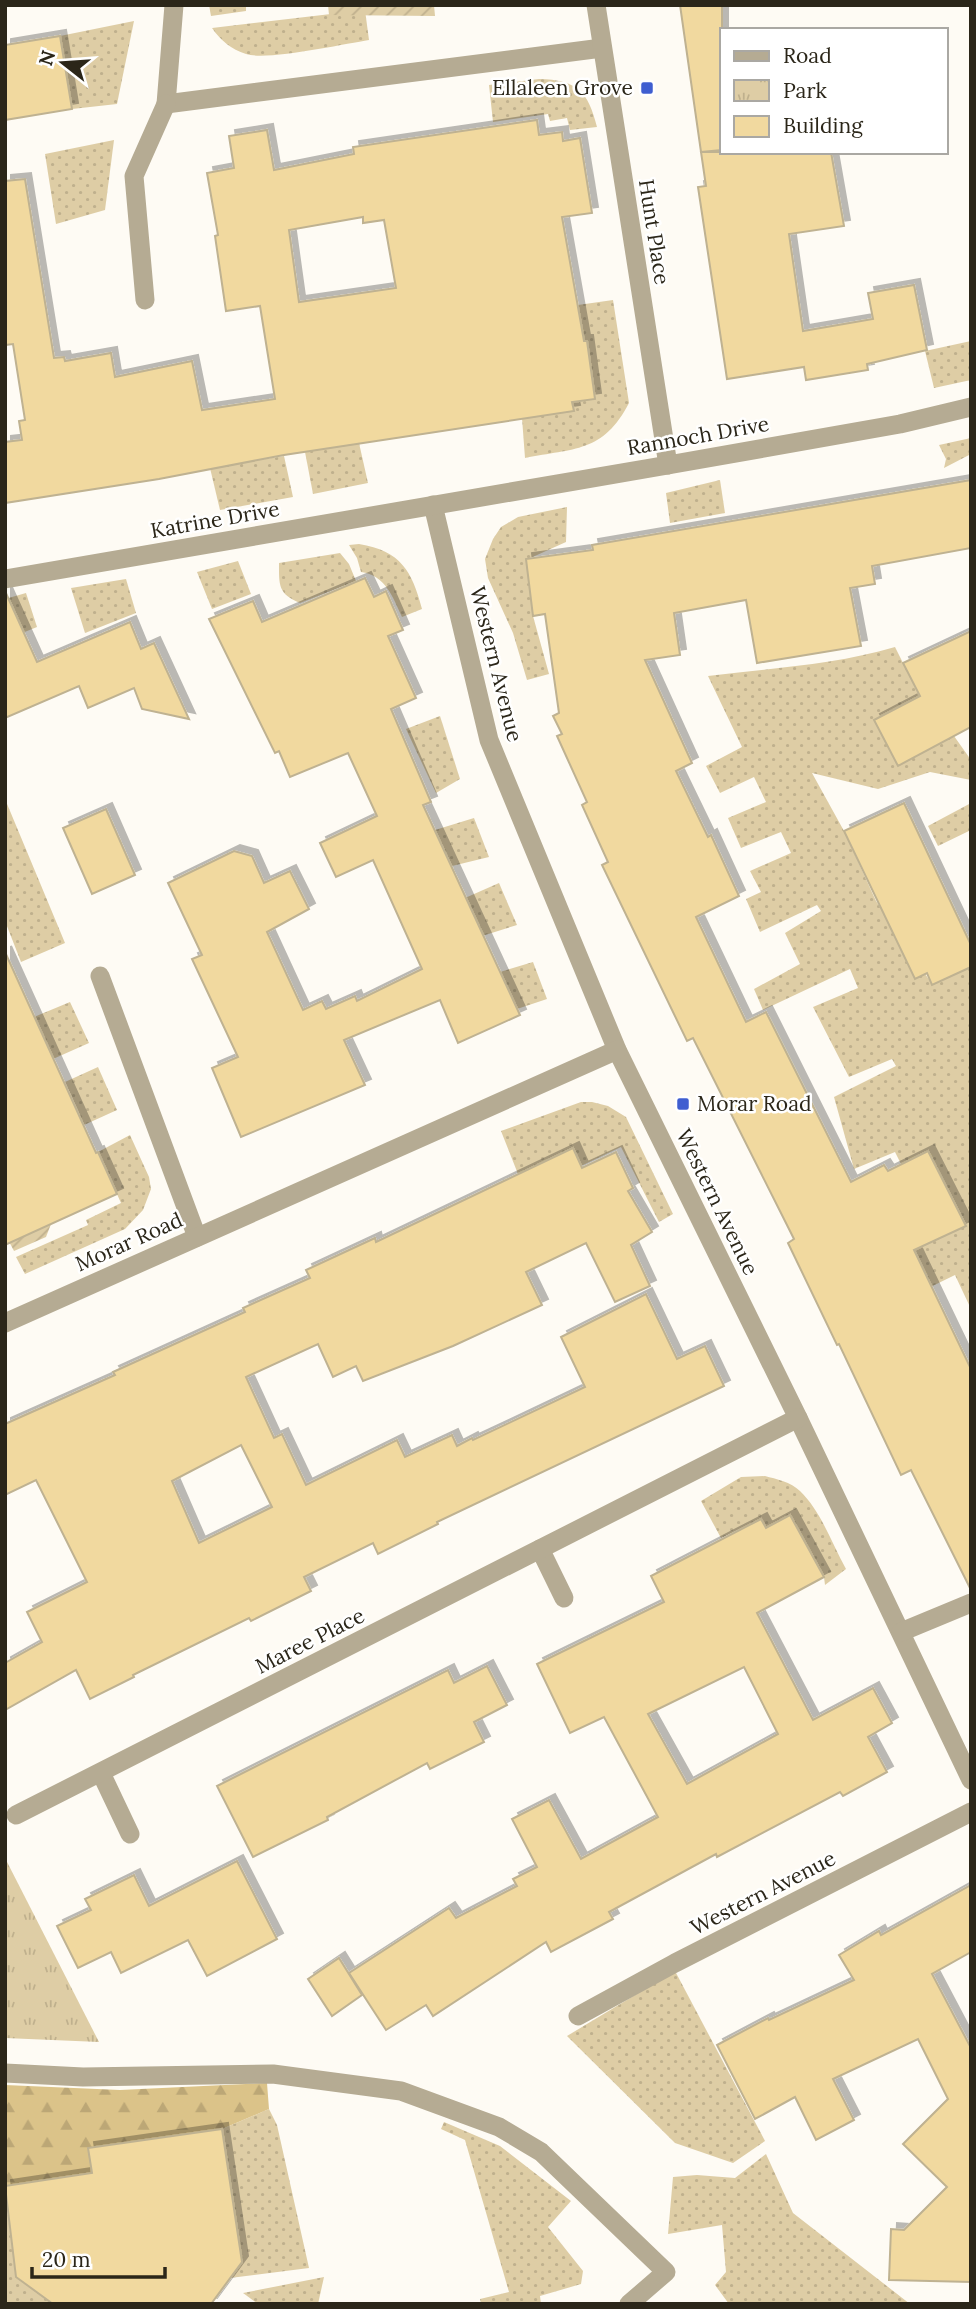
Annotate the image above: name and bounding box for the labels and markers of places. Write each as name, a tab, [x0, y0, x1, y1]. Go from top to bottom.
place label: Ellaleen Grove	[492, 74, 633, 101]
marker: Ellaleen Grove	[639, 80, 655, 96]
place label: Morar Road	[697, 1090, 812, 1117]
marker: Morar Road	[675, 1096, 691, 1112]

